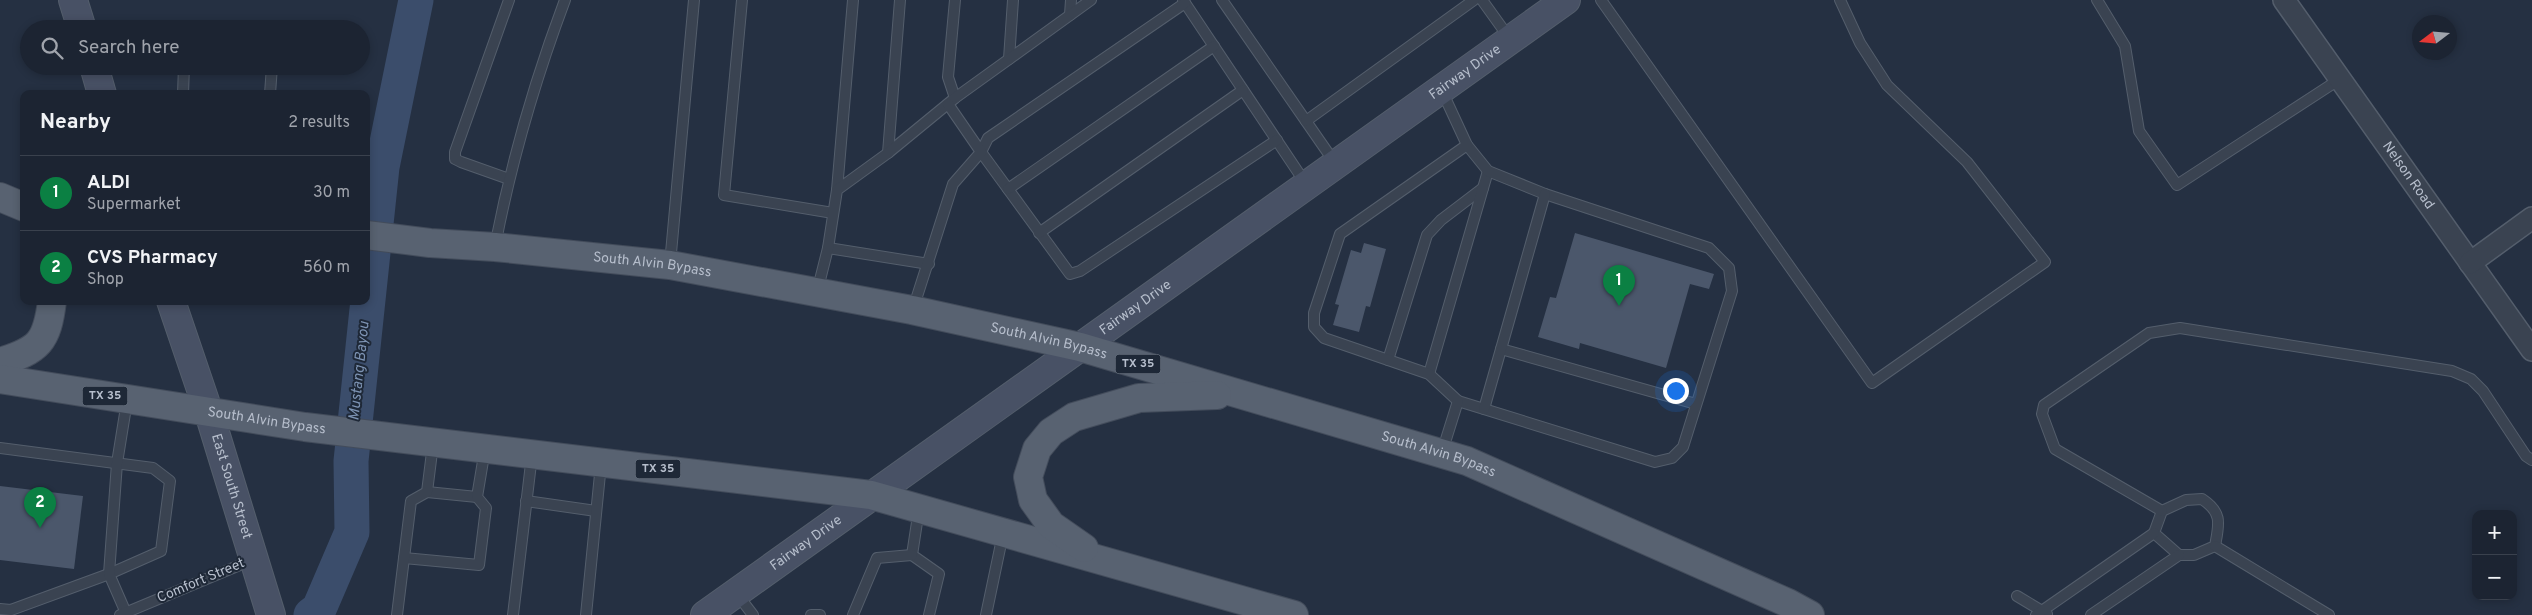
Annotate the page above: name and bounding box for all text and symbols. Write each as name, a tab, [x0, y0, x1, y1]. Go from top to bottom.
north arrow	[2412, 15, 2457, 60]
search box	[20, 20, 370, 75]
icon: search	[38, 34, 66, 62]
text: Search here	[78, 36, 180, 60]
street label: Fairway Drive	[1426, 41, 1504, 104]
text: Nearby	[40, 109, 111, 136]
text: 2 results	[288, 113, 350, 133]
street label: Nelson Road	[2379, 138, 2438, 213]
text: ALDI	[87, 171, 130, 195]
text: 1	[53, 183, 59, 203]
text: 30 m	[313, 183, 350, 203]
text: Supermarket	[87, 195, 181, 215]
text: CVS Pharmacy	[87, 246, 218, 270]
street label: South Alvin Bypass	[592, 249, 713, 281]
text: 2	[51, 258, 61, 278]
text: 560 m	[303, 258, 350, 278]
pin: 1	[1603, 265, 1635, 306]
text: Shop	[87, 270, 124, 290]
street label: Fairway Drive	[1096, 276, 1175, 339]
street label: South Alvin Bypass	[989, 319, 1109, 363]
water label: Mustang Bayou	[345, 320, 375, 422]
road number: TX 35	[1116, 354, 1160, 374]
your location	[1663, 378, 1689, 404]
road number: TX 35	[82, 386, 128, 406]
street label: South Alvin Bypass	[206, 403, 327, 438]
street label: South Alvin Bypass	[1379, 428, 1498, 481]
street label: East South Street	[207, 432, 256, 541]
road number: TX 35	[636, 459, 680, 478]
pin: 2	[24, 487, 56, 528]
map controls	[2472, 510, 2517, 600]
button: +	[2472, 510, 2517, 555]
street label: Fairway Drive	[767, 512, 845, 574]
street label: Comfort Street	[155, 555, 247, 607]
button: −	[2472, 555, 2517, 600]

